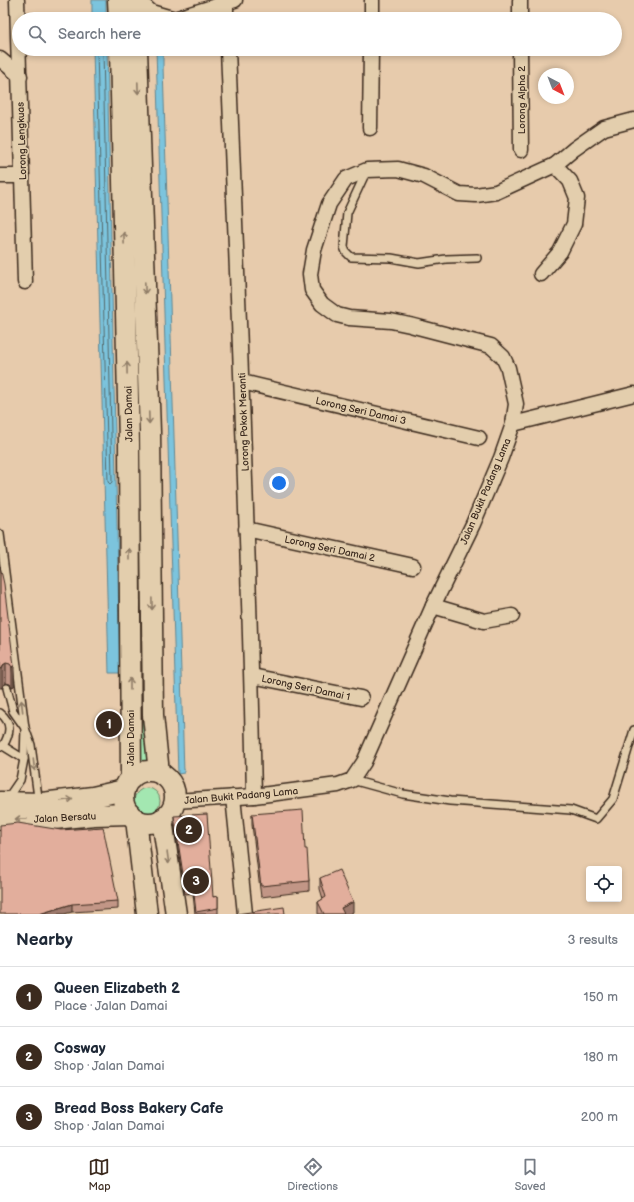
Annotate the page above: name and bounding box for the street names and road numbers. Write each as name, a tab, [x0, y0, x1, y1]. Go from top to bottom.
street label: Lorong Alpha 2	[516, 66, 528, 134]
street label: Lorong Lengkuas	[15, 102, 29, 180]
street label: Lorong Pokok Meranti	[236, 372, 252, 471]
street label: Jalan Damai	[123, 386, 135, 442]
street label: Lorong Seri Damai 3	[314, 395, 407, 427]
street label: Jalan Bukit Padang Lama	[458, 436, 514, 546]
street label: Lorong Seri Damai 2	[283, 533, 376, 564]
street label: Lorong Seri Damai 1	[260, 673, 351, 703]
street label: Jalan Damai	[125, 710, 137, 766]
street label: Jalan Bukit Padang Lama	[184, 785, 299, 807]
street label: Jalan Bersatu	[34, 810, 97, 826]

